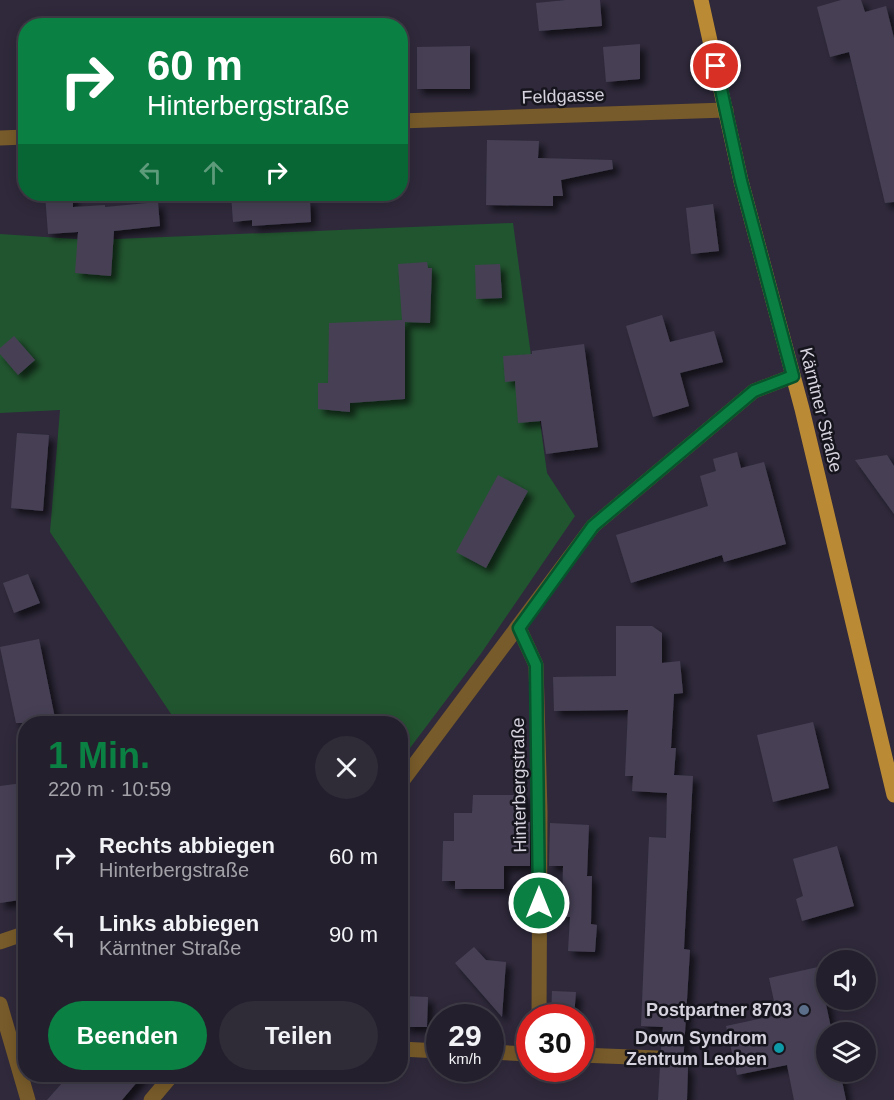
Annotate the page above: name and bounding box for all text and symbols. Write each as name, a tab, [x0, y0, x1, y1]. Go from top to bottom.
pin	[690, 40, 741, 91]
icon: right	[48, 42, 126, 120]
text: 60 m	[147, 42, 243, 89]
icon: arrive	[699, 49, 732, 82]
street label: Feldgasse	[521, 85, 605, 107]
text: Hinterbergstraße	[147, 91, 350, 121]
icon: left	[134, 156, 167, 189]
icon: ahead	[197, 156, 230, 189]
icon: right	[260, 156, 293, 189]
street label: Kärntner Straße	[796, 345, 846, 475]
street label: Hinterbergstraße	[508, 717, 530, 853]
text: 1 Min.	[48, 735, 150, 776]
button: close	[315, 736, 378, 799]
text: 220 m · 10:59	[48, 778, 171, 800]
text: Rechts abbiegen	[99, 833, 275, 858]
icon: right	[48, 841, 81, 874]
text: 60 m	[329, 844, 378, 869]
text: Hinterbergstraße	[99, 859, 249, 881]
position arrow	[507, 871, 571, 935]
text: Links abbiegen	[99, 911, 259, 936]
icon: left	[48, 919, 81, 952]
text: 90 m	[329, 922, 378, 947]
text: Kärntner Straße	[99, 937, 241, 959]
map controls	[816, 950, 876, 1082]
button: sound	[816, 950, 876, 1010]
place label: Postpartner 8703	[646, 1000, 792, 1020]
button: Beenden	[48, 1001, 207, 1070]
button: Teilen	[219, 1001, 378, 1070]
marker: Postpartner 8703	[797, 1003, 811, 1017]
speed limit sign: 30	[516, 1004, 594, 1082]
text: 29	[448, 1019, 482, 1052]
button: layers	[816, 1022, 876, 1082]
place label: Down Syndrom Zentrum Leoben	[626, 1028, 767, 1069]
marker: Down Syndrom Zentrum Leoben	[772, 1041, 786, 1055]
text: km/h	[449, 1050, 481, 1067]

